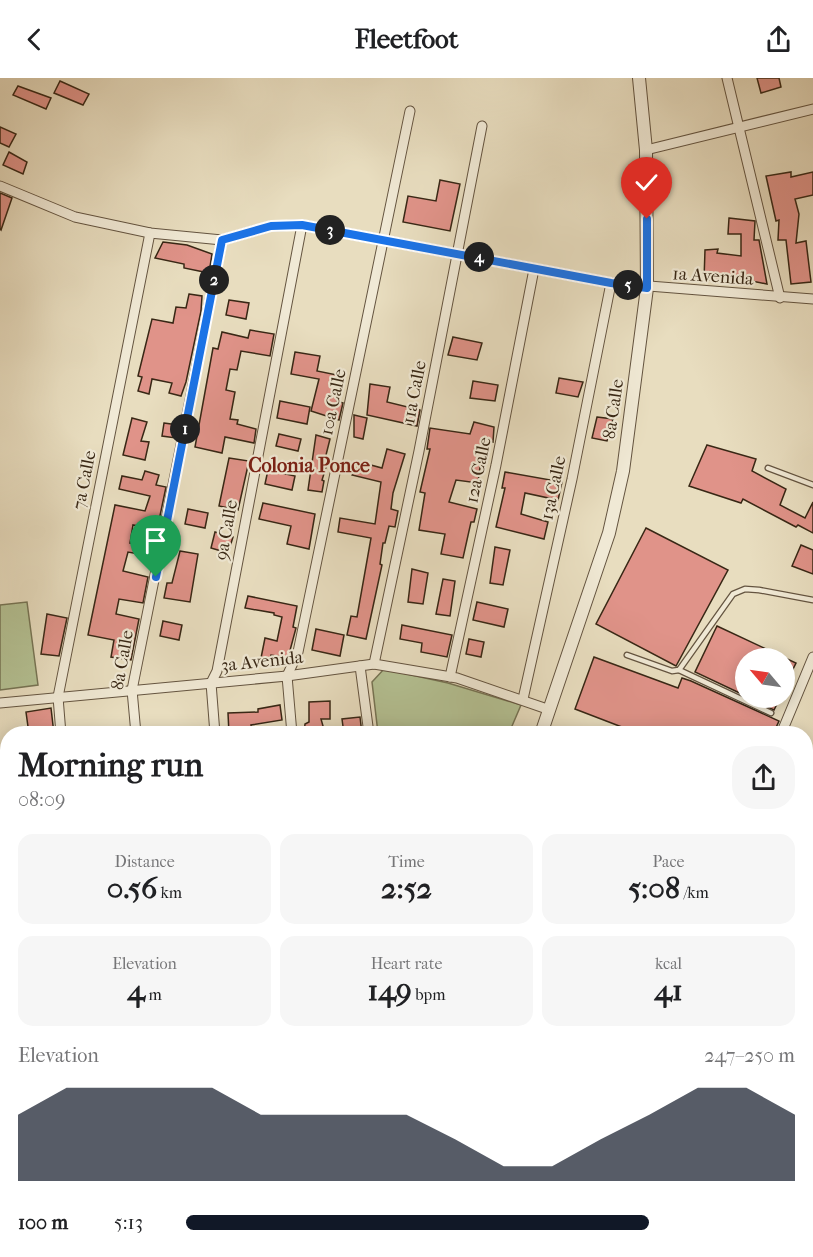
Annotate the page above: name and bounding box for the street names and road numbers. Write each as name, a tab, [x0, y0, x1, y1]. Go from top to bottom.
street label: 1a Avenida	[672, 263, 755, 290]
street label: 11a Calle	[398, 358, 431, 426]
street label: 10a Calle	[316, 367, 351, 437]
street label: 8a Calle	[599, 378, 628, 440]
street label: 12a Calle	[461, 435, 496, 505]
street label: 7a Calle	[68, 449, 101, 512]
street label: 13a Calle	[536, 454, 571, 522]
street label: 9a Calle	[211, 498, 242, 562]
street label: 8a Calle	[107, 628, 138, 692]
street label: 3a Avenida	[220, 647, 305, 676]

